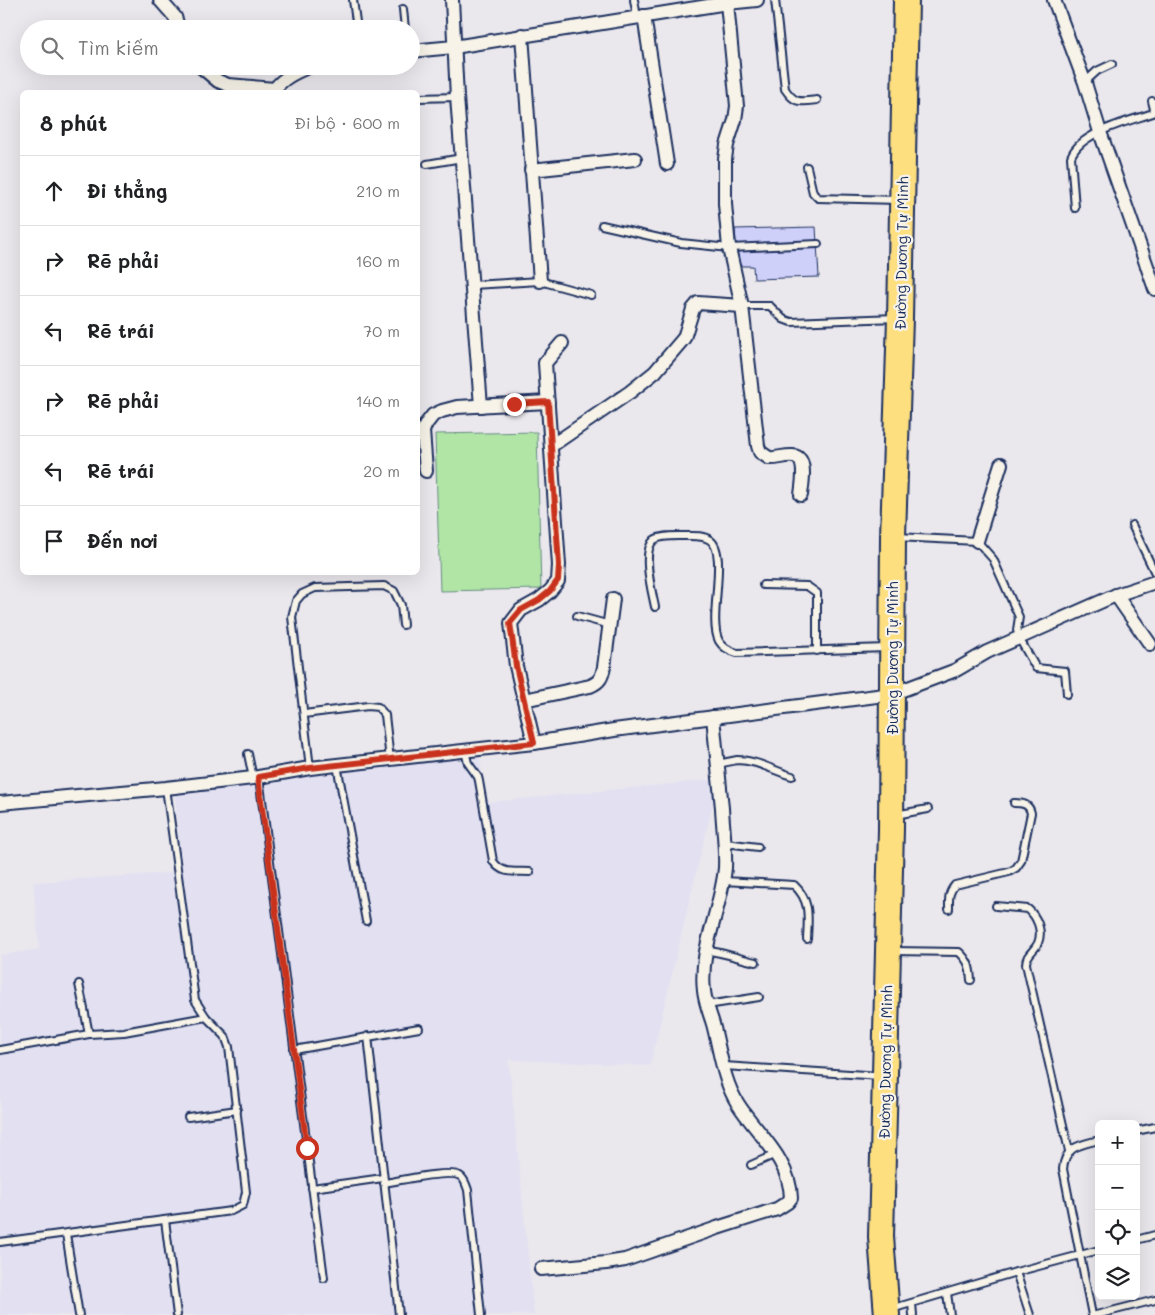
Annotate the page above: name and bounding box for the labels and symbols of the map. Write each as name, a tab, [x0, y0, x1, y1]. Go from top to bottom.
street label: Đường Dương Tự Minh	[890, 176, 912, 330]
route end	[503, 393, 526, 416]
street label: Đường Dương Tự Minh	[882, 581, 902, 735]
street label: Đường Dương Tự Minh	[874, 985, 896, 1139]
route start	[296, 1137, 319, 1160]

